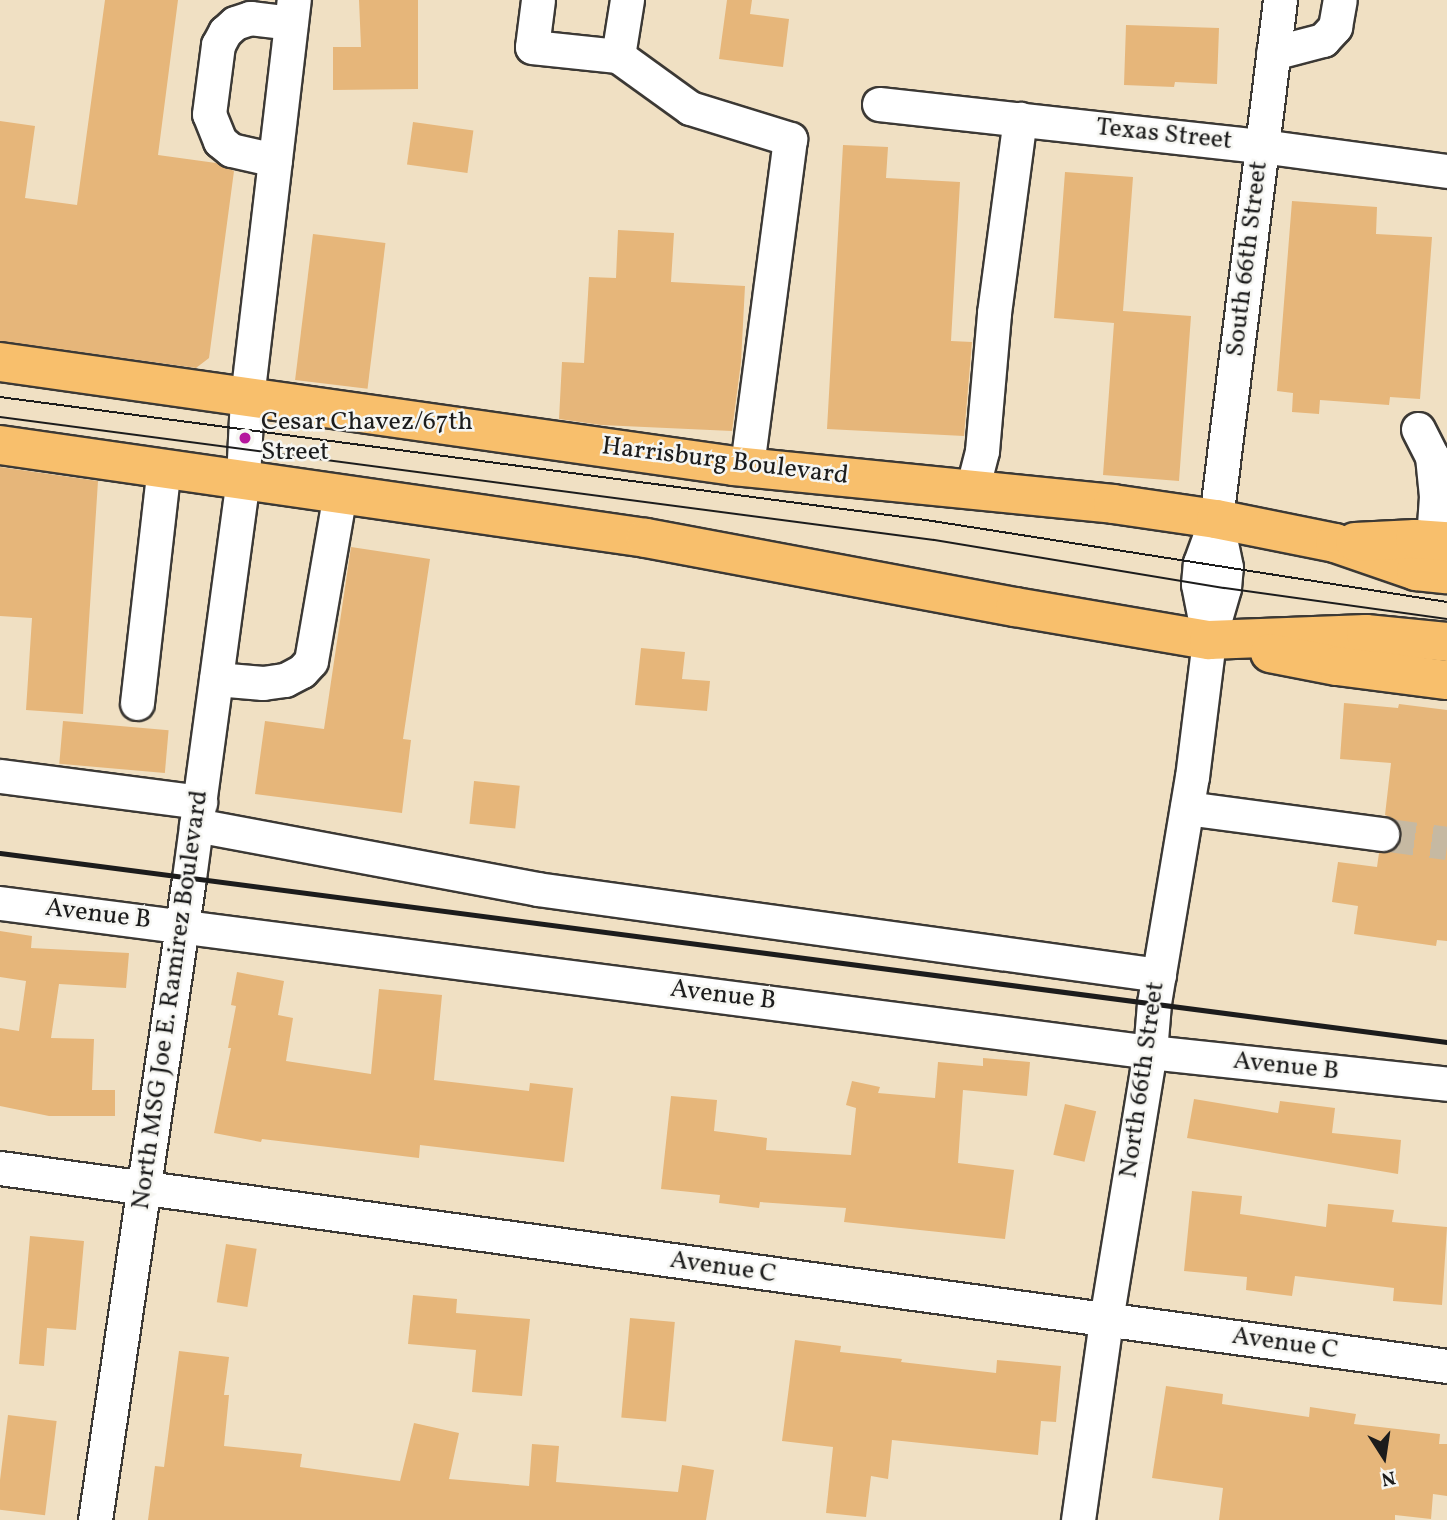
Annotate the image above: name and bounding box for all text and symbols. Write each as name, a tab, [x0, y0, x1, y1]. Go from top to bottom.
street label: Texas Street	[1094, 112, 1234, 158]
street label: South 66th Street	[1221, 159, 1275, 359]
place label: Cesar Chavez/67th Street	[261, 407, 473, 468]
marker: Cesar Chavez/67th Street	[235, 428, 255, 448]
street label: Harrisburg Boulevard	[600, 431, 850, 493]
street label: North MSG Joe E. Ramirez Boulevard	[126, 788, 216, 1212]
street label: Avenue B	[43, 893, 153, 937]
street label: Avenue B	[668, 974, 778, 1018]
street label: North 66th Street	[1114, 980, 1172, 1180]
street label: Avenue B	[1231, 1046, 1341, 1088]
street label: Avenue C	[668, 1245, 778, 1291]
street label: Avenue C	[1230, 1321, 1340, 1367]
north arrow	[1349, 1422, 1419, 1492]
text: N	[1379, 1463, 1398, 1492]

